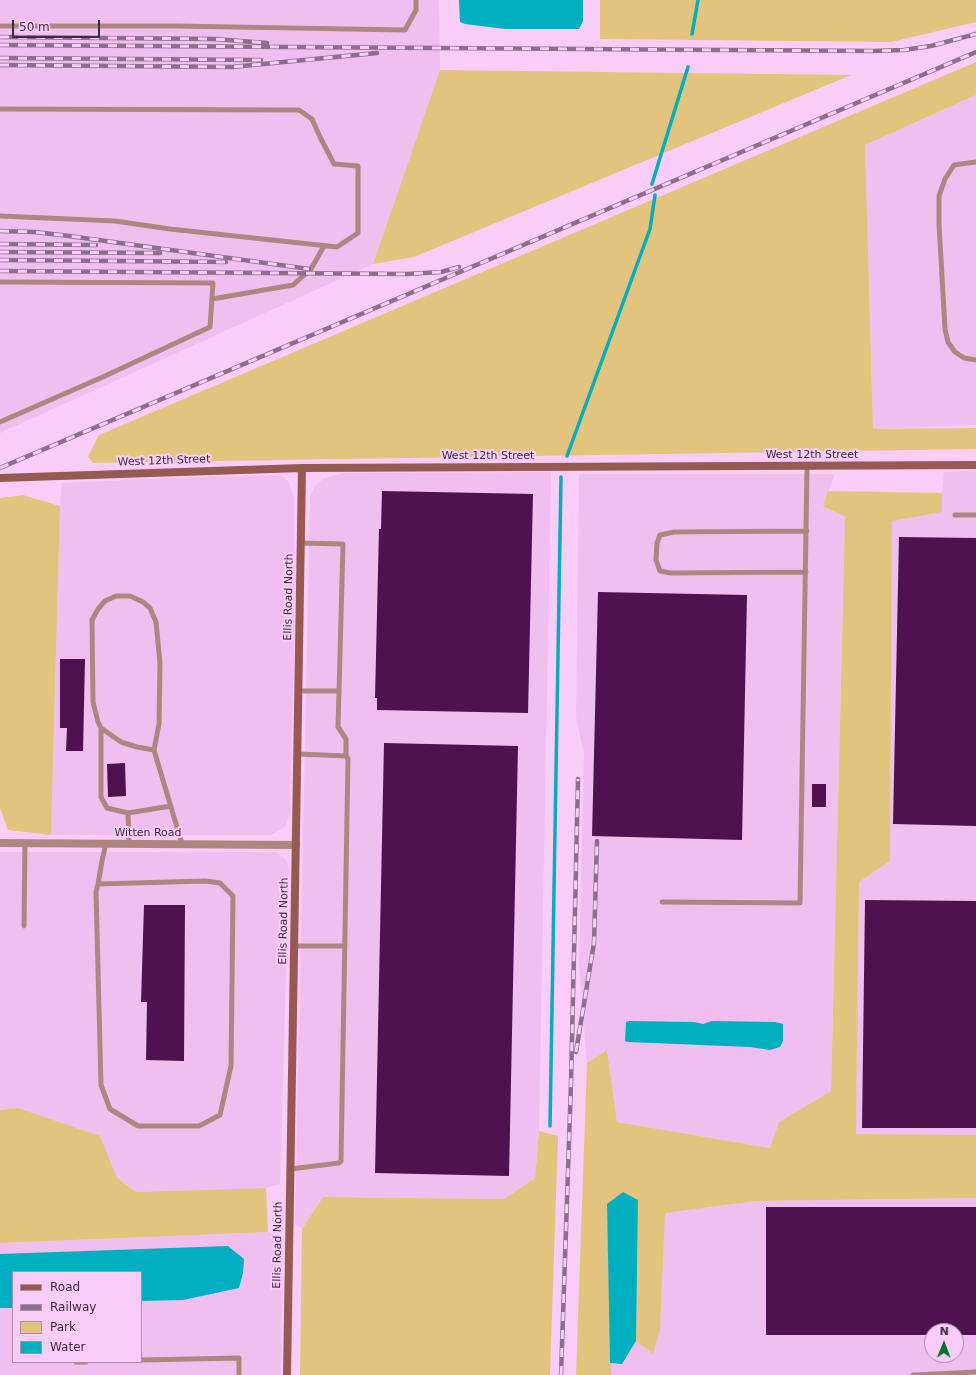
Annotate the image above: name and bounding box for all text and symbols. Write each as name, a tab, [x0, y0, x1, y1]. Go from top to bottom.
scale bar	[14, 12, 102, 38]
text: 50 m	[19, 20, 50, 34]
street label: West 12th Street	[766, 448, 858, 462]
street label: West 12th Street	[442, 449, 534, 463]
street label: West 12th Street	[117, 453, 211, 469]
street label: Ellis Road North	[282, 553, 296, 641]
street label: Witten Road	[114, 826, 182, 840]
street label: Ellis Road North	[277, 877, 291, 965]
street label: Ellis Road North	[271, 1201, 285, 1289]
legend	[12, 1271, 142, 1363]
text: Road	[50, 1280, 80, 1294]
text: Railway	[50, 1300, 96, 1314]
text: Park	[50, 1320, 76, 1334]
north arrow	[924, 1323, 964, 1363]
text: N	[939, 1325, 949, 1338]
text: Water	[50, 1340, 85, 1354]

